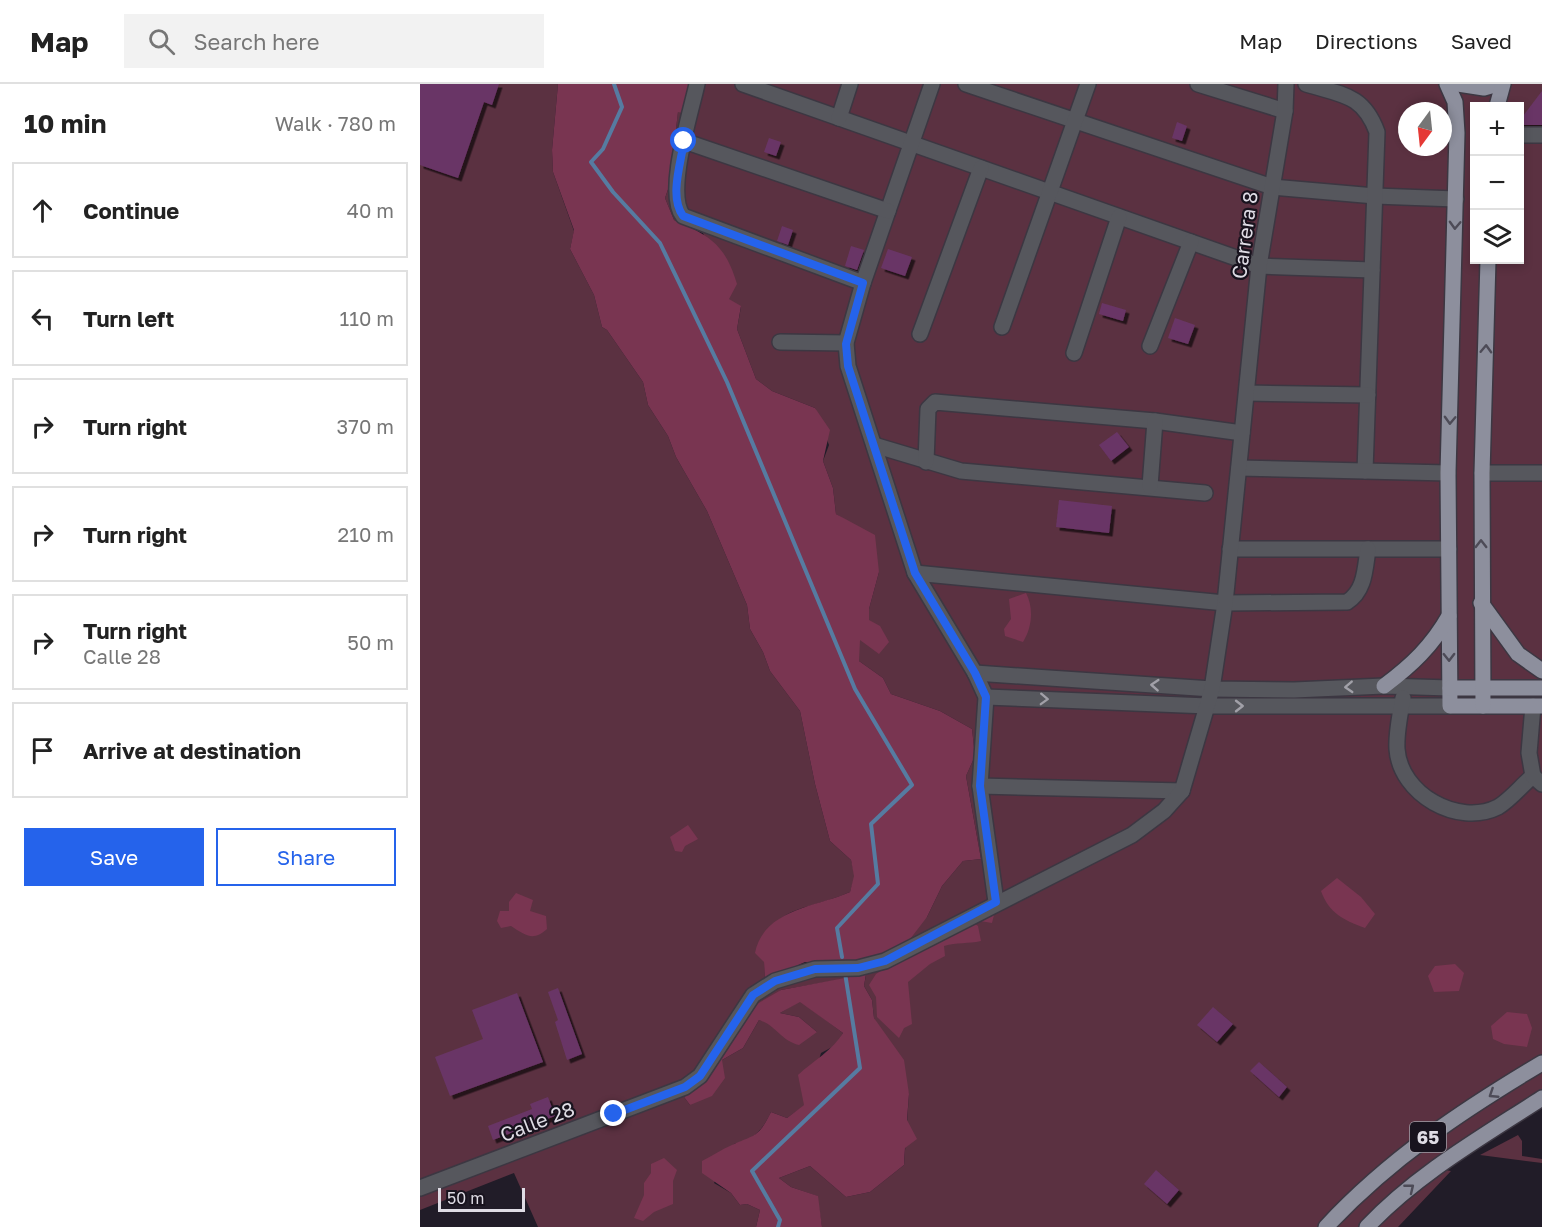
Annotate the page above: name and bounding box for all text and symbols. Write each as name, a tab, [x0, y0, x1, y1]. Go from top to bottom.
search box	[124, 14, 544, 68]
text: Map	[30, 25, 88, 58]
icon: search	[145, 25, 178, 58]
text: Search here	[193, 28, 319, 55]
text: Map	[1239, 28, 1282, 54]
text: Directions	[1315, 28, 1418, 54]
text: Saved	[1451, 28, 1512, 54]
north arrow	[1398, 102, 1452, 156]
map controls	[1470, 102, 1524, 264]
button: +	[1470, 102, 1524, 156]
text: 10 min	[24, 108, 106, 139]
text: Walk · 780 m	[275, 111, 396, 135]
route start	[670, 127, 696, 153]
button: −	[1470, 156, 1524, 210]
street label: Carrera 8	[1226, 190, 1262, 280]
icon: ahead	[26, 194, 59, 227]
text: Continue	[83, 197, 179, 224]
text: 40 m	[347, 198, 394, 222]
button: layers	[1470, 210, 1524, 264]
one-way arrow	[1449, 220, 1461, 229]
icon: left	[26, 302, 59, 335]
text: Turn left	[83, 305, 174, 332]
text: 110 m	[340, 306, 394, 330]
one-way arrow	[1479, 345, 1492, 354]
icon: right	[26, 410, 59, 443]
text: Turn right	[83, 413, 187, 440]
text: 370 m	[337, 414, 394, 438]
one-way arrow	[1443, 415, 1456, 424]
icon: right	[26, 518, 59, 551]
text: Turn right	[83, 521, 187, 548]
text: 210 m	[338, 522, 394, 546]
one-way arrow	[1475, 540, 1487, 549]
text: Turn right	[83, 617, 187, 644]
icon: right	[26, 626, 59, 659]
text: 50 m	[347, 630, 394, 654]
text: Calle 28	[83, 644, 161, 668]
one-way arrow	[1443, 652, 1456, 661]
one-way arrow	[1150, 679, 1159, 692]
one-way arrow	[1345, 681, 1354, 694]
one-way arrow	[1040, 693, 1049, 706]
one-way arrow	[1235, 700, 1244, 713]
icon: arrive	[26, 734, 59, 767]
text: Arrive at destination	[83, 737, 301, 764]
button: Save	[24, 828, 204, 886]
button: Share	[216, 828, 396, 886]
one-way arrow	[1488, 1087, 1499, 1098]
street label: Calle 28	[496, 1096, 578, 1146]
route end	[600, 1100, 626, 1126]
road number: 65	[1410, 1122, 1446, 1152]
scale bar	[438, 1185, 525, 1212]
one-way arrow	[1403, 1185, 1414, 1196]
text: 50 m	[447, 1188, 484, 1208]

